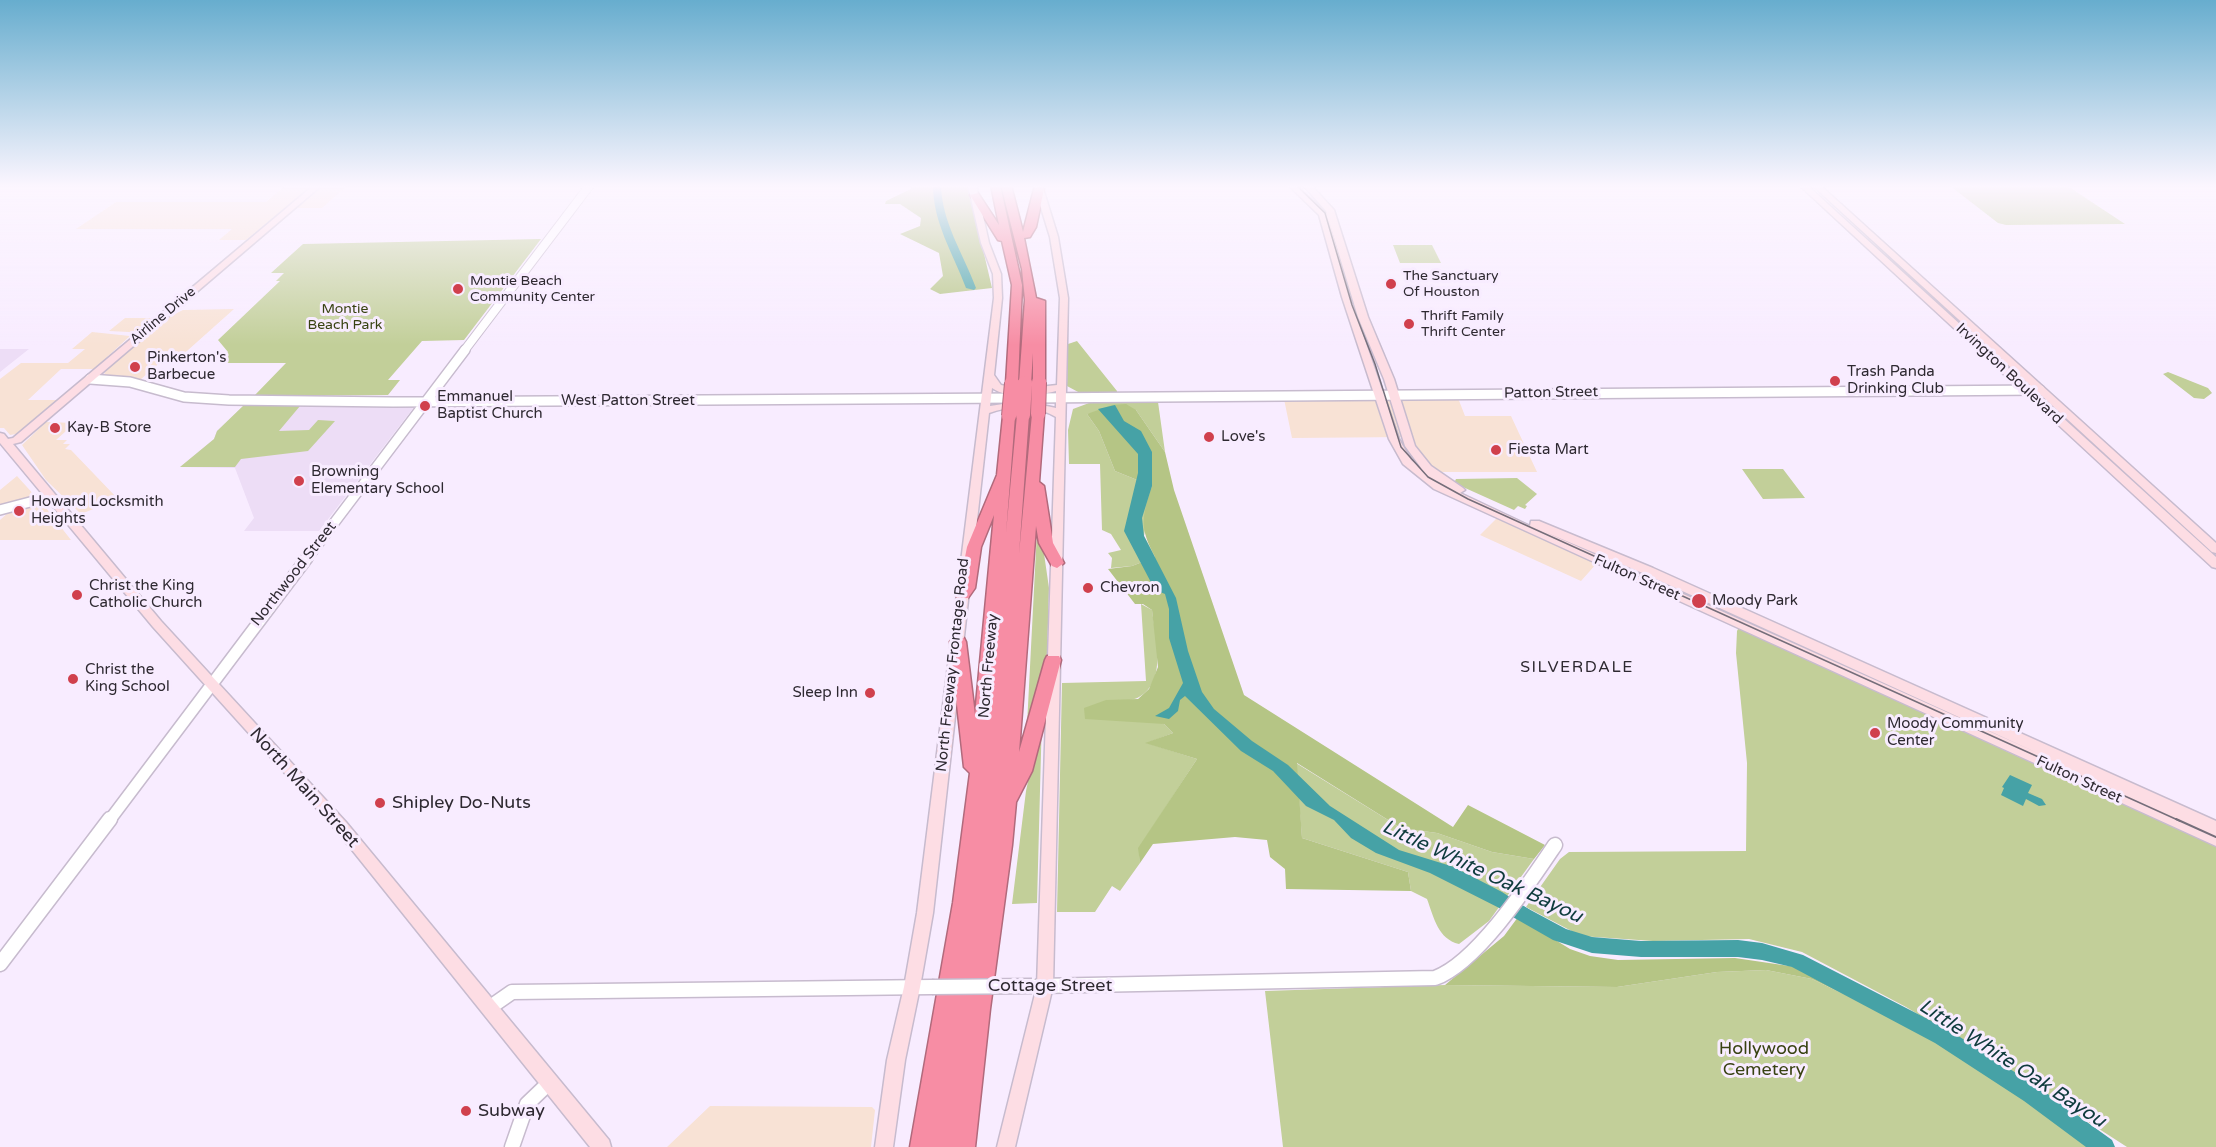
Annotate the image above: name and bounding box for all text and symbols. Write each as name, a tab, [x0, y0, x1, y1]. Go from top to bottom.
place label: The Sanctuary Of Houston	[1403, 268, 1499, 300]
place label: Montie Beach Community Center	[470, 273, 595, 306]
marker: The Sanctuary Of Houston	[1384, 277, 1398, 291]
marker: Montie Beach Community Center	[451, 282, 465, 296]
street label: Airline Drive	[127, 284, 199, 348]
park label: Montie Beach Park	[308, 301, 382, 334]
place label: Thrift Family Thrift Center	[1421, 308, 1505, 340]
marker: Thrift Family Thrift Center	[1402, 317, 1416, 331]
street label: Irvington Boulevard	[1952, 320, 2066, 428]
place label: Pinkerton's Barbecue	[147, 349, 227, 384]
marker: Pinkerton's Barbecue	[128, 360, 142, 374]
place label: Trash Panda Drinking Club	[1847, 363, 1944, 398]
marker: Trash Panda Drinking Club	[1828, 374, 1842, 388]
street label: Patton Street	[1504, 383, 1598, 403]
place label: Emmanuel Baptist Church	[437, 388, 543, 423]
street label: West Patton Street	[561, 392, 695, 410]
marker: Emmanuel Baptist Church	[418, 399, 432, 413]
place label: Kay-B Store	[67, 419, 151, 437]
marker: Kay-B Store	[48, 421, 62, 435]
place label: Love's	[1221, 428, 1266, 446]
marker: Love's	[1202, 430, 1216, 444]
place label: Fiesta Mart	[1508, 441, 1589, 459]
marker: Fiesta Mart	[1489, 443, 1503, 457]
place label: Browning Elementary School	[311, 463, 444, 498]
marker: Browning Elementary School	[292, 474, 306, 488]
place label: Howard Locksmith Heights	[31, 493, 164, 528]
marker: Howard Locksmith Heights	[12, 504, 26, 518]
street label: Northwood Street	[248, 518, 340, 630]
street label: Fulton Street	[1591, 551, 1683, 605]
street label: North Freeway Frontage Road	[933, 557, 973, 773]
place label: Christ the King Catholic Church	[89, 577, 202, 612]
place label: Chevron	[1100, 579, 1160, 597]
marker: Chevron	[1081, 581, 1095, 595]
marker: Christ the King Catholic Church	[70, 588, 84, 602]
marker: Moody Park	[1690, 592, 1708, 610]
place label: Moody Park	[1712, 592, 1798, 610]
street label: North Freeway	[975, 613, 1003, 719]
district label: SILVERDALE	[1520, 658, 1634, 678]
place label: Christ the King School	[85, 661, 170, 696]
marker: Christ the King School	[66, 672, 80, 686]
place label: Sleep Inn	[792, 684, 858, 702]
marker: Sleep Inn	[863, 686, 877, 700]
place label: Moody Community Center	[1887, 715, 2023, 750]
street label: North Main Street	[245, 724, 363, 852]
marker: Moody Community Center	[1868, 726, 1882, 740]
street label: Fulton Street	[2033, 752, 2125, 808]
place label: Shipley Do-Nuts	[392, 792, 531, 814]
marker: Shipley Do-Nuts	[373, 796, 387, 810]
water label: Little White Oak Bayou	[1378, 815, 1586, 929]
street label: Cottage Street	[988, 975, 1112, 997]
water label: Little White Oak Bayou	[1914, 995, 2110, 1133]
park label: Hollywood Cemetery	[1719, 1038, 1809, 1080]
place label: Subway	[478, 1100, 545, 1122]
marker: Subway	[459, 1104, 473, 1118]

